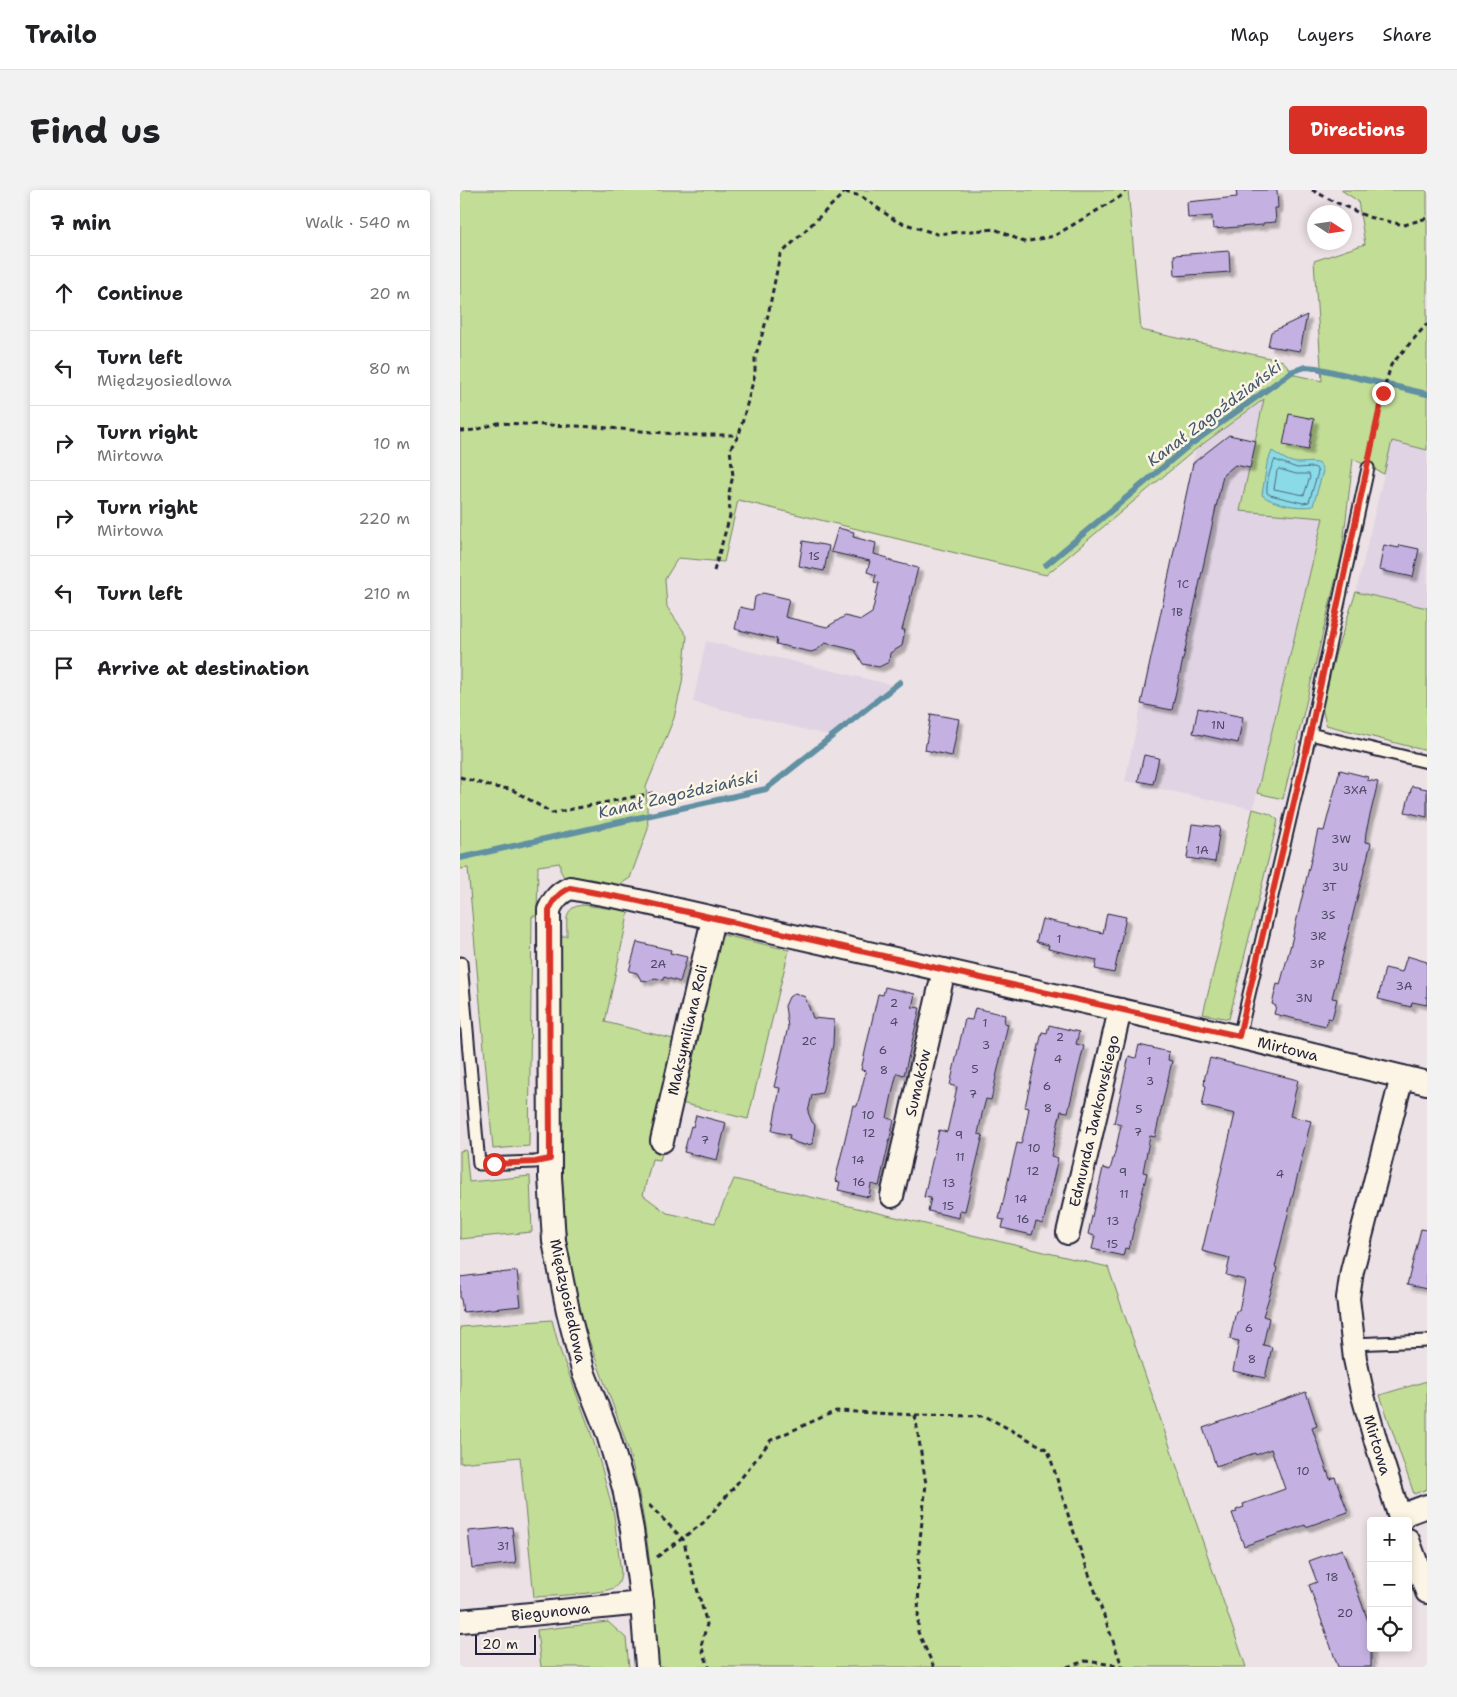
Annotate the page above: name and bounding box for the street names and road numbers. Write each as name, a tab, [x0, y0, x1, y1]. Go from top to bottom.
street label: Maksymiliana Roli	[663, 962, 712, 1097]
street label: Mirtowa	[1255, 1032, 1321, 1066]
street label: Edmunda Jankowskiego	[1064, 1033, 1124, 1209]
street label: Sumaków	[901, 1047, 935, 1119]
street label: Międzyosiedlowa	[545, 1237, 591, 1365]
street label: Mirtowa	[1358, 1412, 1396, 1478]
street label: Biegunowa	[510, 1598, 592, 1626]

